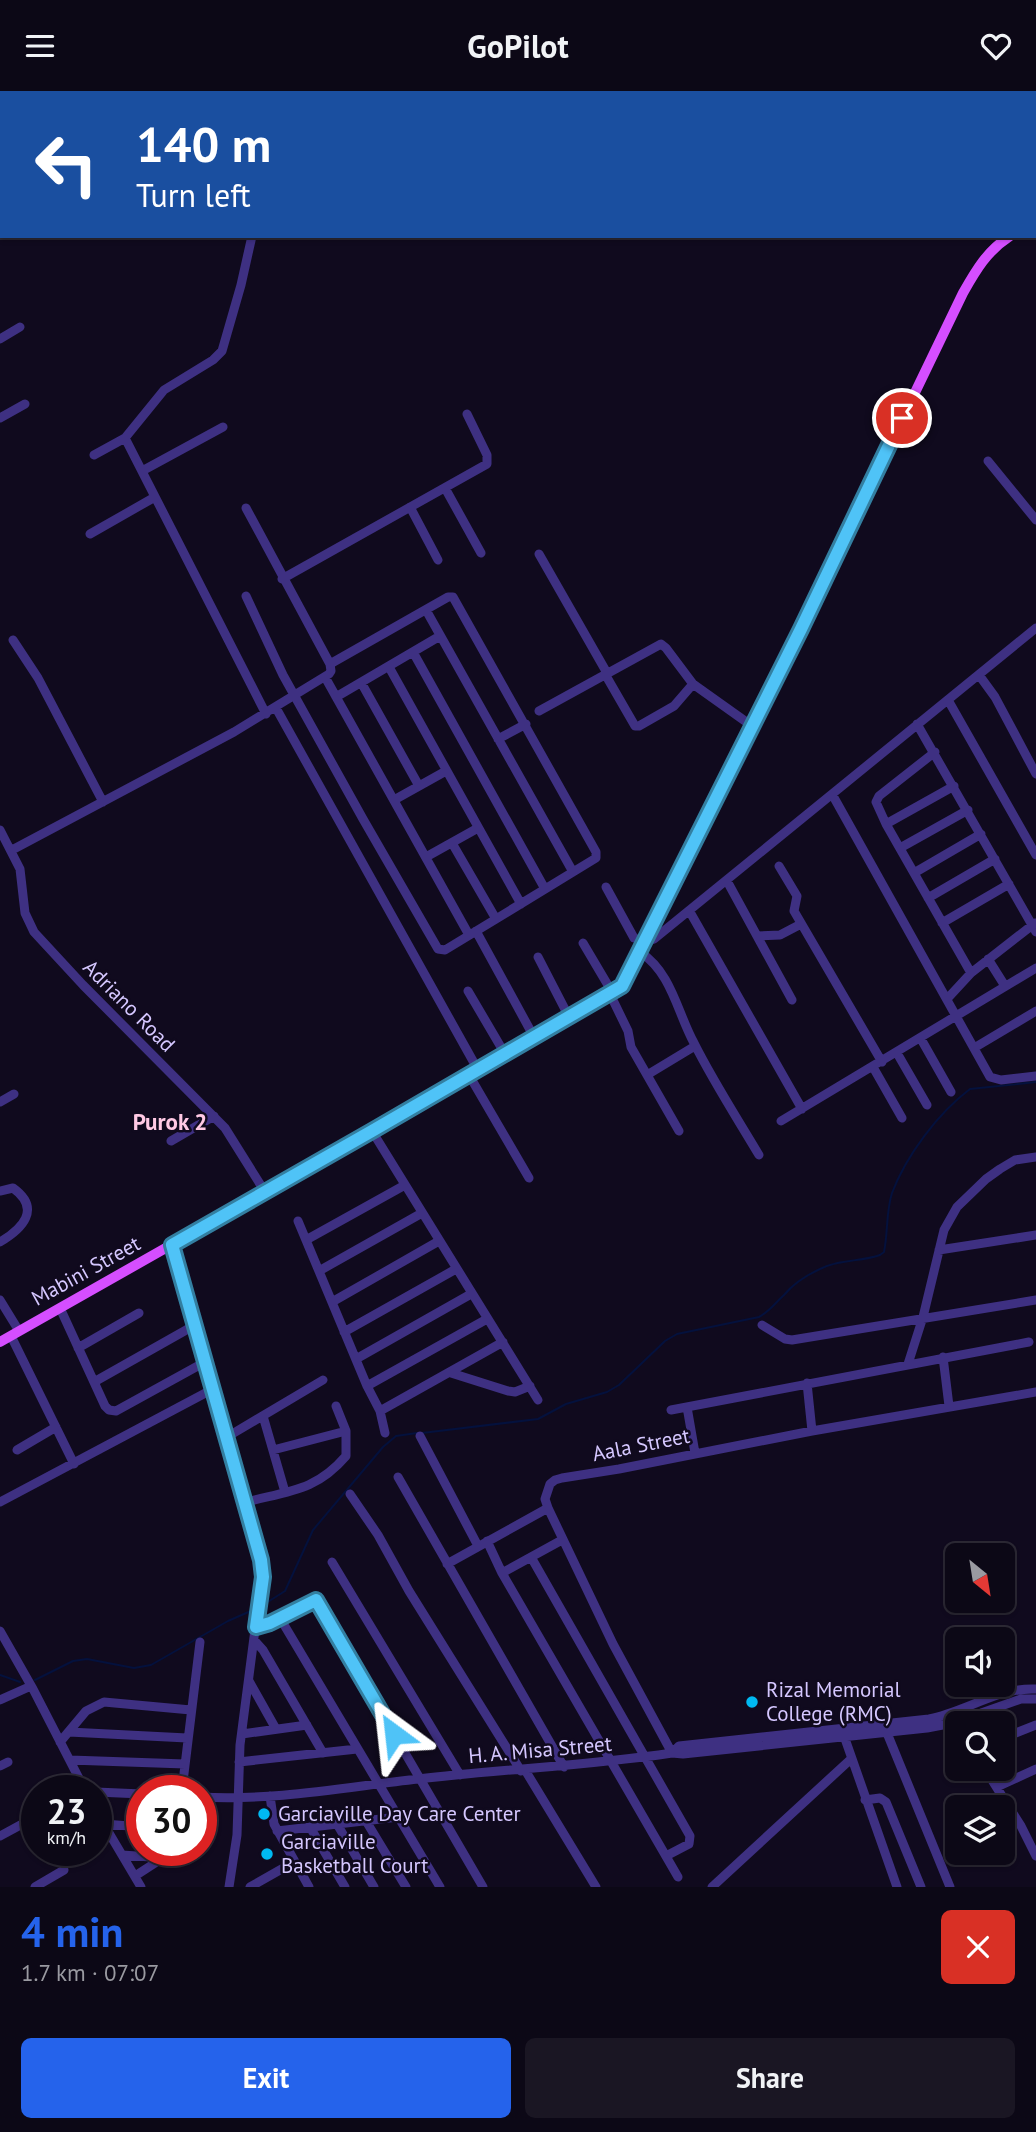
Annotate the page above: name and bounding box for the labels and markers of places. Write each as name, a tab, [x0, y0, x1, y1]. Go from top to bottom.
pin	[872, 388, 932, 448]
place label: Rizal Memorial College (RMC)	[766, 1676, 901, 1727]
marker: Rizal Memorial College (RMC)	[744, 1694, 760, 1710]
place label: Garciaville Day Care Center	[278, 1800, 521, 1827]
marker: Garciaville Day Care Center	[256, 1806, 272, 1822]
place label: Garciaville Basketball Court	[281, 1828, 428, 1879]
marker: Garciaville Basketball Court	[259, 1846, 275, 1862]

